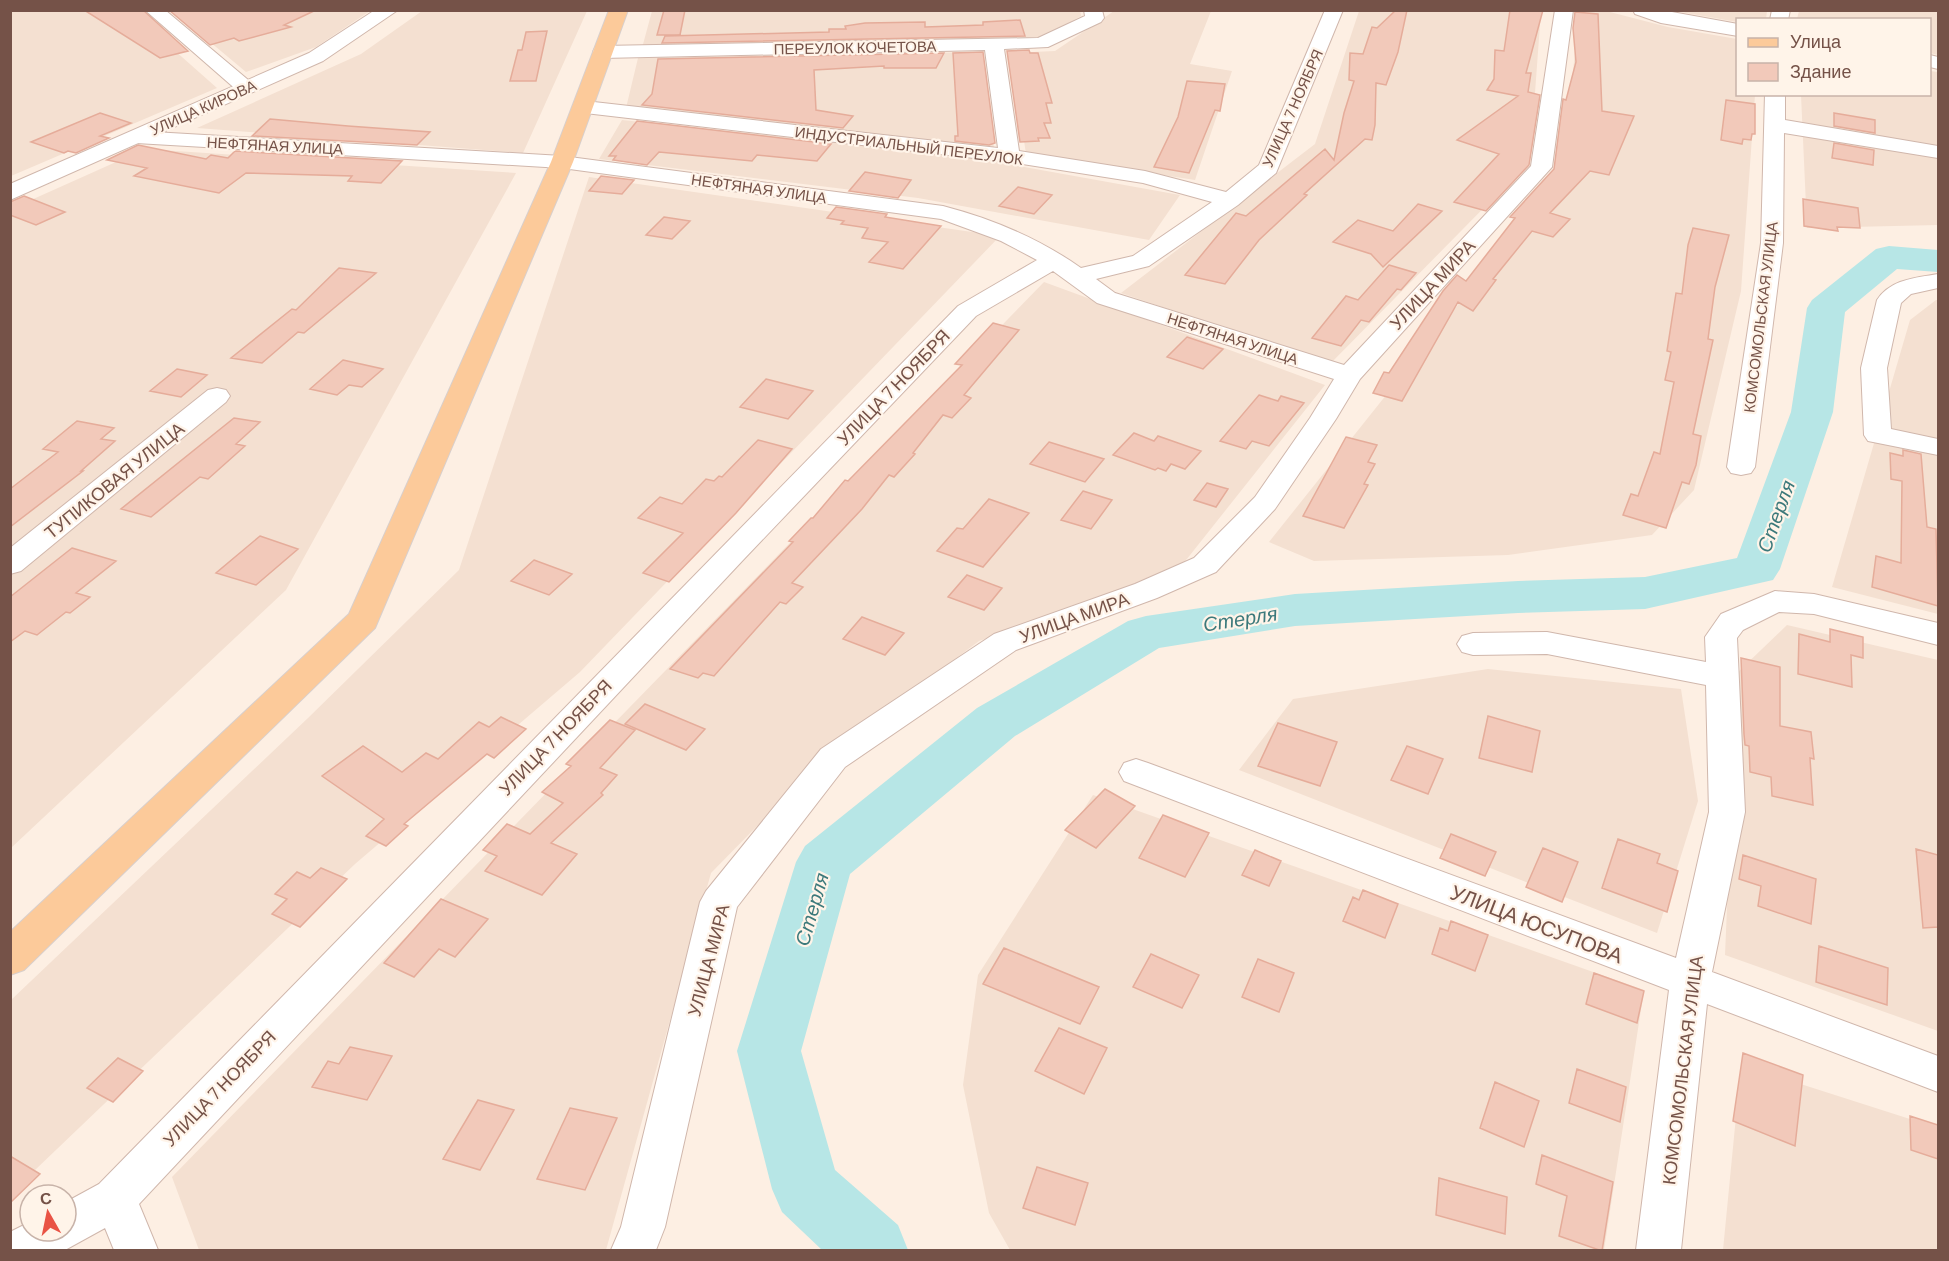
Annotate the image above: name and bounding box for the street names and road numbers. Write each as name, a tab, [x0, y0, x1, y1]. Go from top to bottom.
street label: ПЕРЕУЛОК КОЧЕТОВА	[774, 37, 936, 57]
street label: УЛИЦА 7 НОЯБРЯ	[1258, 46, 1326, 170]
street label: УЛИЦА КИРОВА	[147, 76, 259, 138]
street label: ИНДУСТРИАЛЬНЫЙ ПЕРЕУЛОК	[794, 122, 1024, 168]
street label: НЕФТЯНАЯ УЛИЦА	[206, 132, 344, 158]
street label: НЕФТЯНАЯ УЛИЦА	[690, 170, 828, 206]
street label: КОМСОМОЛЬСКАЯ УЛИЦА	[1739, 220, 1781, 414]
street label: УЛИЦА МИРА	[1385, 234, 1479, 334]
street label: НЕФТЯНАЯ УЛИЦА	[1165, 308, 1301, 368]
street label: УЛИЦА 7 НОЯБРЯ	[832, 324, 954, 450]
street label: ТУПИКОВАЯ УЛИЦА	[40, 417, 188, 543]
street label: УЛИЦА МИРА	[1016, 587, 1132, 647]
street label: УЛИЦА 7 НОЯБРЯ	[494, 674, 616, 800]
street label: УЛИЦА ЮСУПОВА	[1447, 879, 1627, 967]
street label: УЛИЦА МИРА	[682, 901, 734, 1019]
street label: КОМСОМОЛЬСКАЯ УЛИЦА	[1657, 954, 1707, 1186]
street label: УЛИЦА 7 НОЯБРЯ	[158, 1025, 280, 1151]

